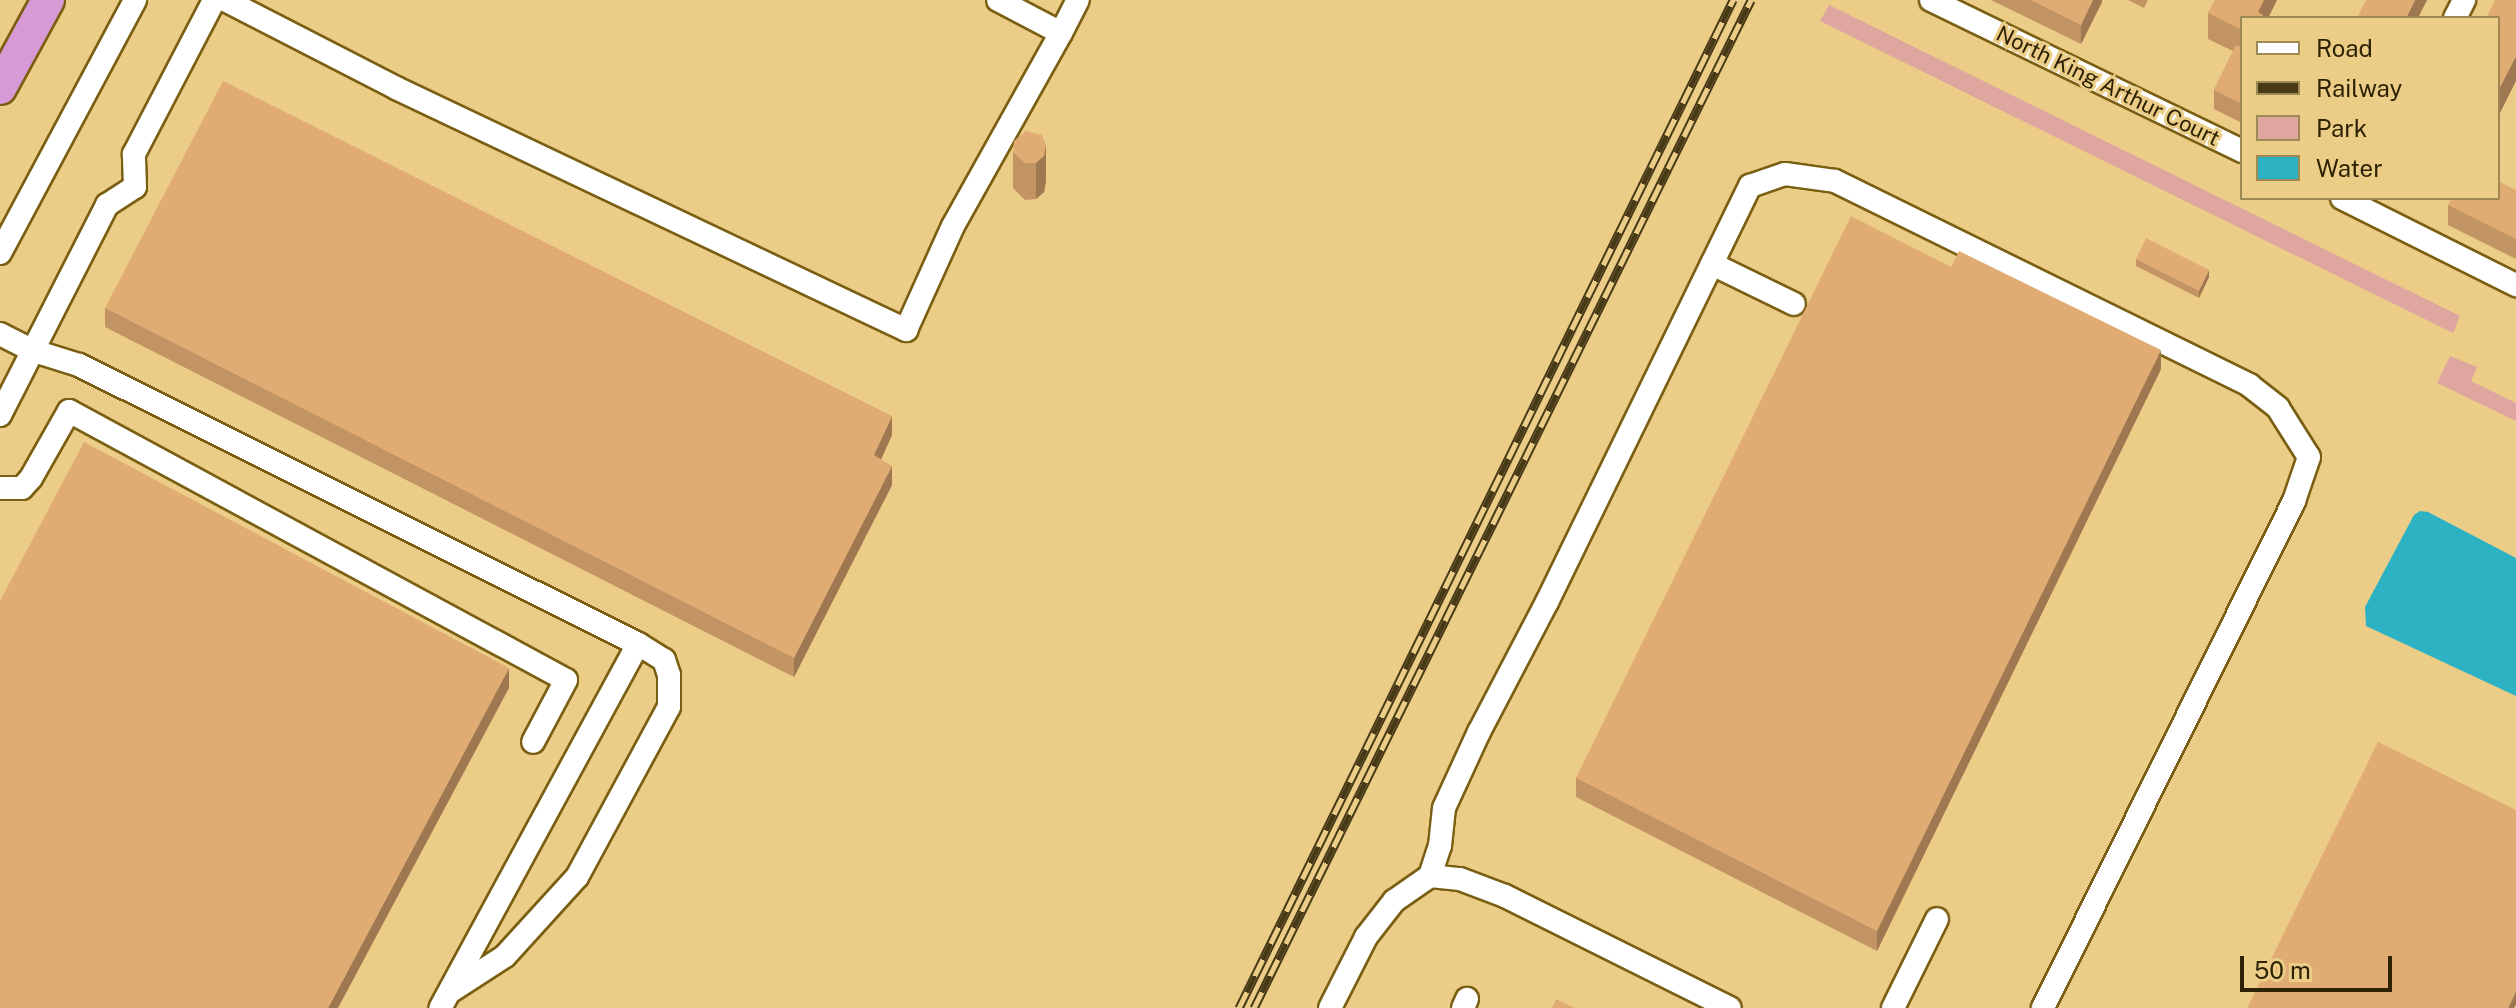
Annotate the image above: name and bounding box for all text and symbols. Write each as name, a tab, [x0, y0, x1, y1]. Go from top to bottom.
legend	[2240, 16, 2500, 200]
street label: North King Arthur Court	[1992, 20, 2224, 152]
text: Road	[2316, 34, 2373, 62]
text: Railway	[2316, 74, 2402, 102]
text: Park	[2316, 114, 2367, 142]
text: Water	[2316, 154, 2383, 182]
scale bar	[2244, 940, 2396, 990]
text: 50 m	[2254, 956, 2311, 984]

